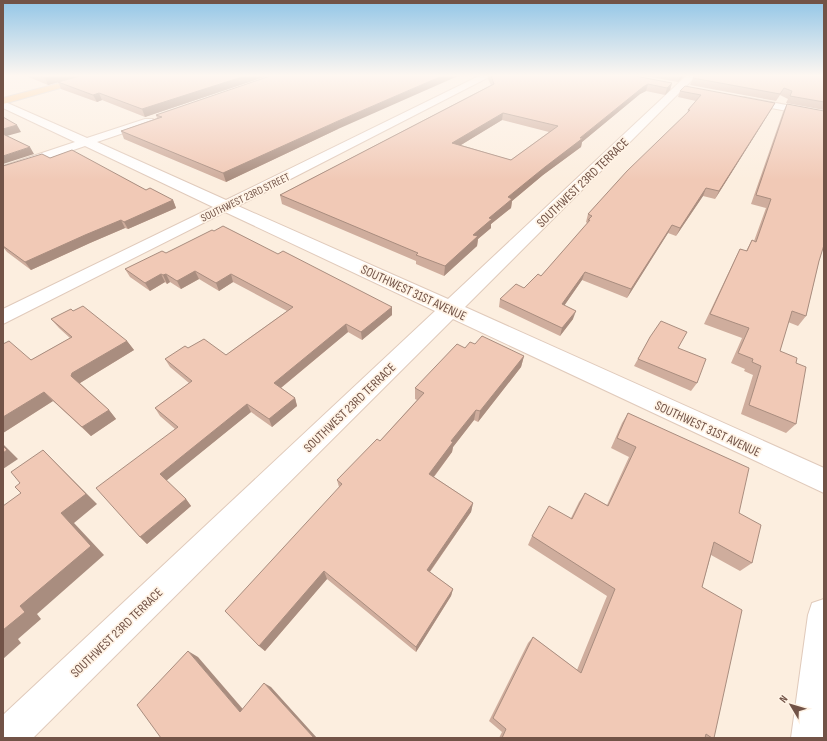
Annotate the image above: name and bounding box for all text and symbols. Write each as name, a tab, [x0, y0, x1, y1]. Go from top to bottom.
street label: SOUTHWEST 23RD TERRACE	[533, 135, 632, 231]
street label: SOUTHWEST 23RD STREET	[199, 170, 292, 225]
street label: SOUTHWEST 31ST AVENUE	[358, 261, 469, 324]
street label: SOUTHWEST 23RD TERRACE	[300, 360, 399, 456]
street label: SOUTHWEST 31ST AVENUE	[652, 397, 763, 460]
street label: SOUTHWEST 23RD TERRACE	[67, 585, 166, 681]
north arrow	[771, 685, 811, 725]
text: N	[777, 693, 791, 705]

